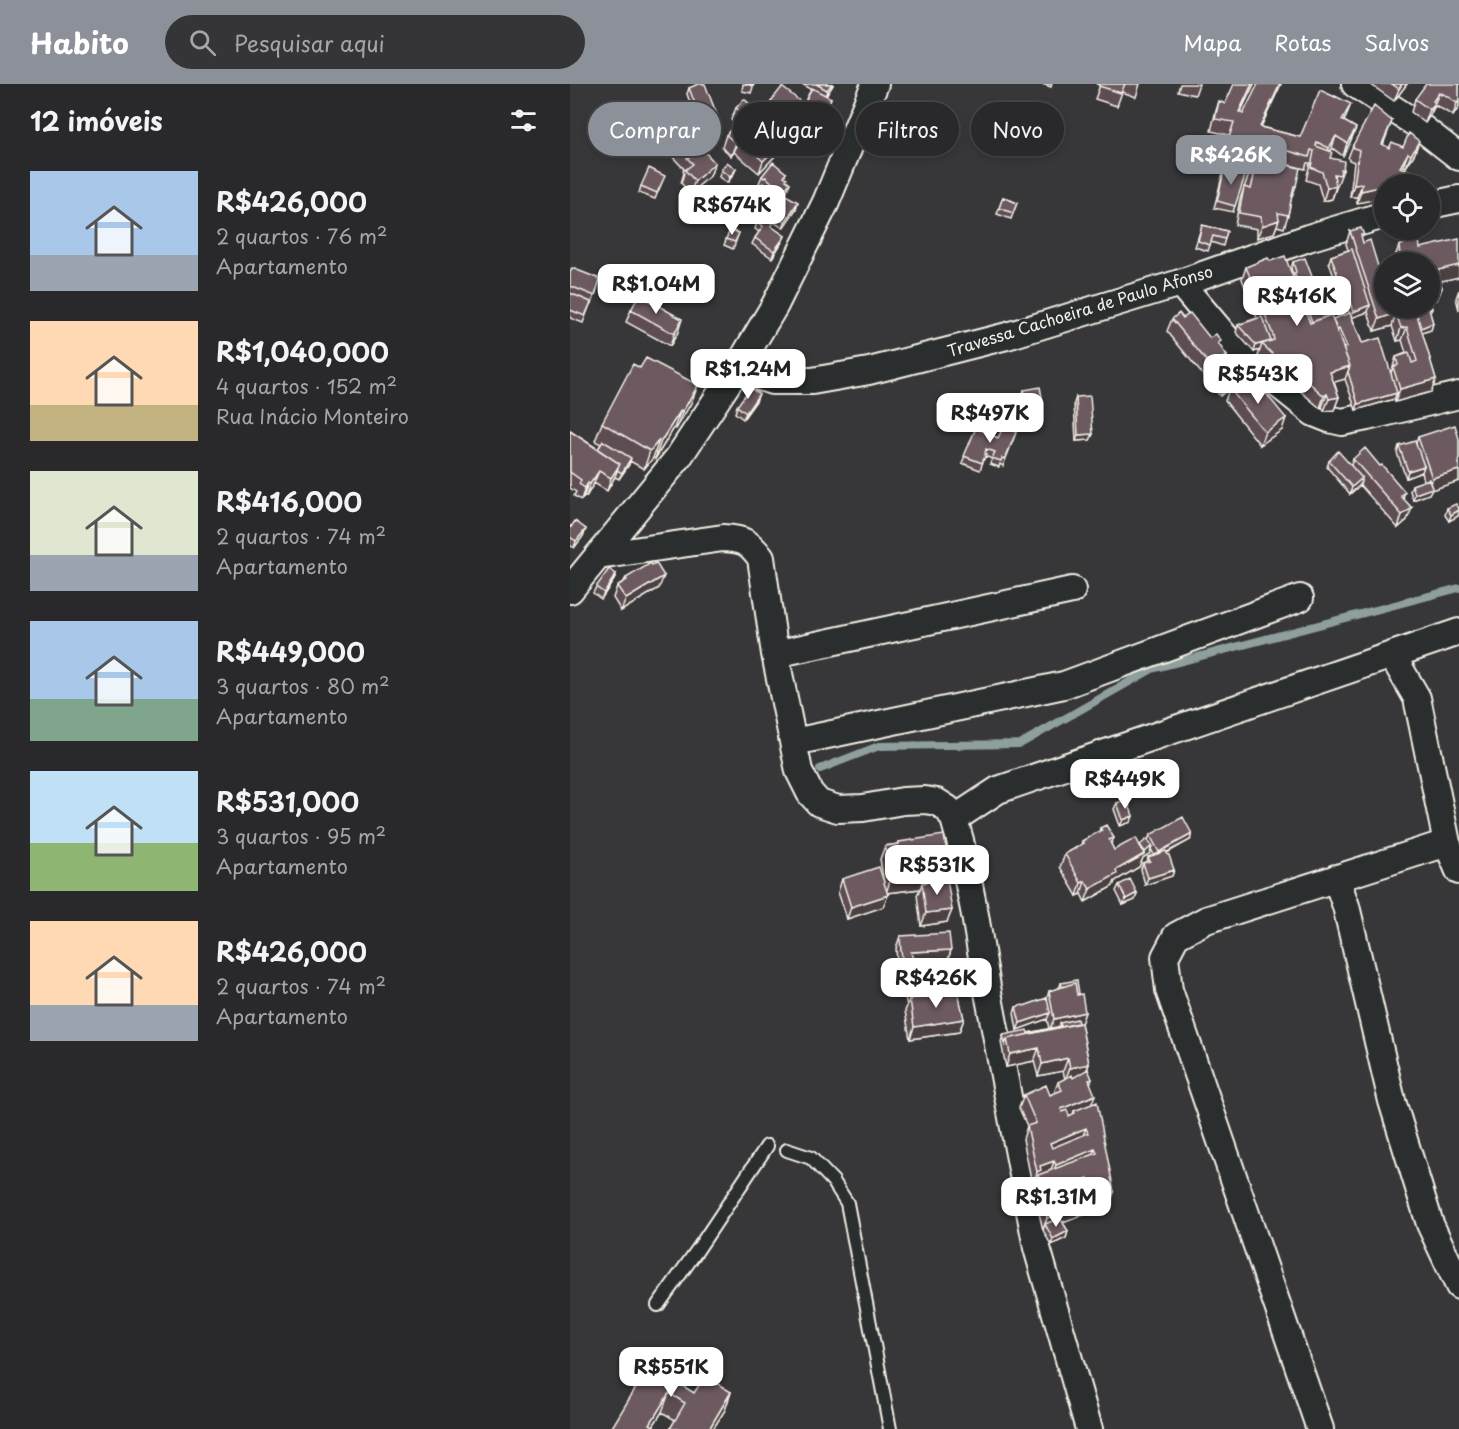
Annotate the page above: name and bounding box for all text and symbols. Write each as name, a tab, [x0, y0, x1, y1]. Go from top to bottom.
search box	[165, 15, 585, 69]
text: Habito	[30, 21, 129, 64]
icon: search	[186, 26, 219, 59]
text: Pesquisar aqui	[234, 26, 385, 59]
text: Mapa	[1184, 26, 1241, 58]
text: Rotas	[1274, 26, 1331, 58]
text: Salvos	[1364, 26, 1429, 58]
text: 12 imóveis	[30, 101, 163, 140]
chip: Comprar	[588, 102, 721, 156]
chip: Alugar	[733, 102, 844, 156]
chip: Filtros	[856, 102, 959, 156]
chip: Novo	[971, 102, 1064, 156]
icon: filters	[507, 104, 540, 137]
pin: R$426K	[1182, 135, 1280, 186]
text: R$426K	[1190, 139, 1272, 169]
map controls	[1374, 174, 1440, 318]
button: locate	[1374, 174, 1440, 240]
text: R$426,000	[216, 182, 367, 221]
pin: R$674K	[683, 185, 781, 236]
text: R$674K	[693, 189, 771, 219]
icon: home	[78, 195, 150, 267]
text: 2 quartos · 76 m²	[216, 221, 387, 251]
text: Apartamento	[216, 251, 348, 281]
button: layers	[1374, 252, 1440, 318]
street label: Travessa Cachoeira de Paulo Afonso	[944, 258, 1216, 362]
pin: R$1.04M	[601, 264, 711, 315]
text: R$1.04M	[612, 268, 700, 298]
pin: R$416K	[1248, 276, 1346, 327]
text: R$416K	[1257, 280, 1337, 310]
text: R$1,040,000	[216, 332, 389, 371]
icon: home	[78, 345, 150, 417]
pin: R$1.24M	[693, 349, 803, 400]
text: R$1.24M	[705, 353, 792, 383]
pin: R$543K	[1209, 354, 1307, 405]
text: R$543K	[1217, 358, 1299, 388]
text: 4 quartos · 152 m²	[216, 371, 397, 401]
pin: R$497K	[941, 393, 1039, 444]
text: R$497K	[951, 397, 1029, 427]
text: Rua Inácio Monteiro	[216, 401, 409, 431]
text: R$416,000	[216, 482, 362, 521]
icon: home	[78, 495, 150, 567]
text: 2 quartos · 74 m²	[216, 521, 386, 551]
text: Apartamento	[216, 551, 348, 581]
text: R$449,000	[216, 632, 365, 671]
icon: home	[78, 645, 150, 717]
text: 3 quartos · 80 m²	[216, 671, 390, 701]
text: Apartamento	[216, 701, 348, 731]
pin: R$449K	[1076, 759, 1174, 810]
text: R$449K	[1084, 763, 1166, 793]
text: R$531,000	[216, 782, 359, 821]
icon: home	[78, 795, 150, 867]
text: 3 quartos · 95 m²	[216, 821, 386, 851]
pin: R$531K	[888, 845, 986, 896]
text: R$531K	[899, 849, 975, 879]
text: Apartamento	[216, 851, 348, 881]
text: R$426,000	[216, 932, 367, 971]
icon: home	[78, 945, 150, 1017]
pin: R$426K	[887, 958, 985, 1009]
text: R$426K	[895, 962, 977, 992]
text: 2 quartos · 74 m²	[216, 971, 386, 1001]
text: Apartamento	[216, 1001, 348, 1031]
pin: R$1.31M	[1001, 1177, 1111, 1228]
text: R$1.31M	[1015, 1181, 1097, 1211]
pin: R$551K	[622, 1347, 720, 1398]
text: R$551K	[633, 1351, 709, 1381]

